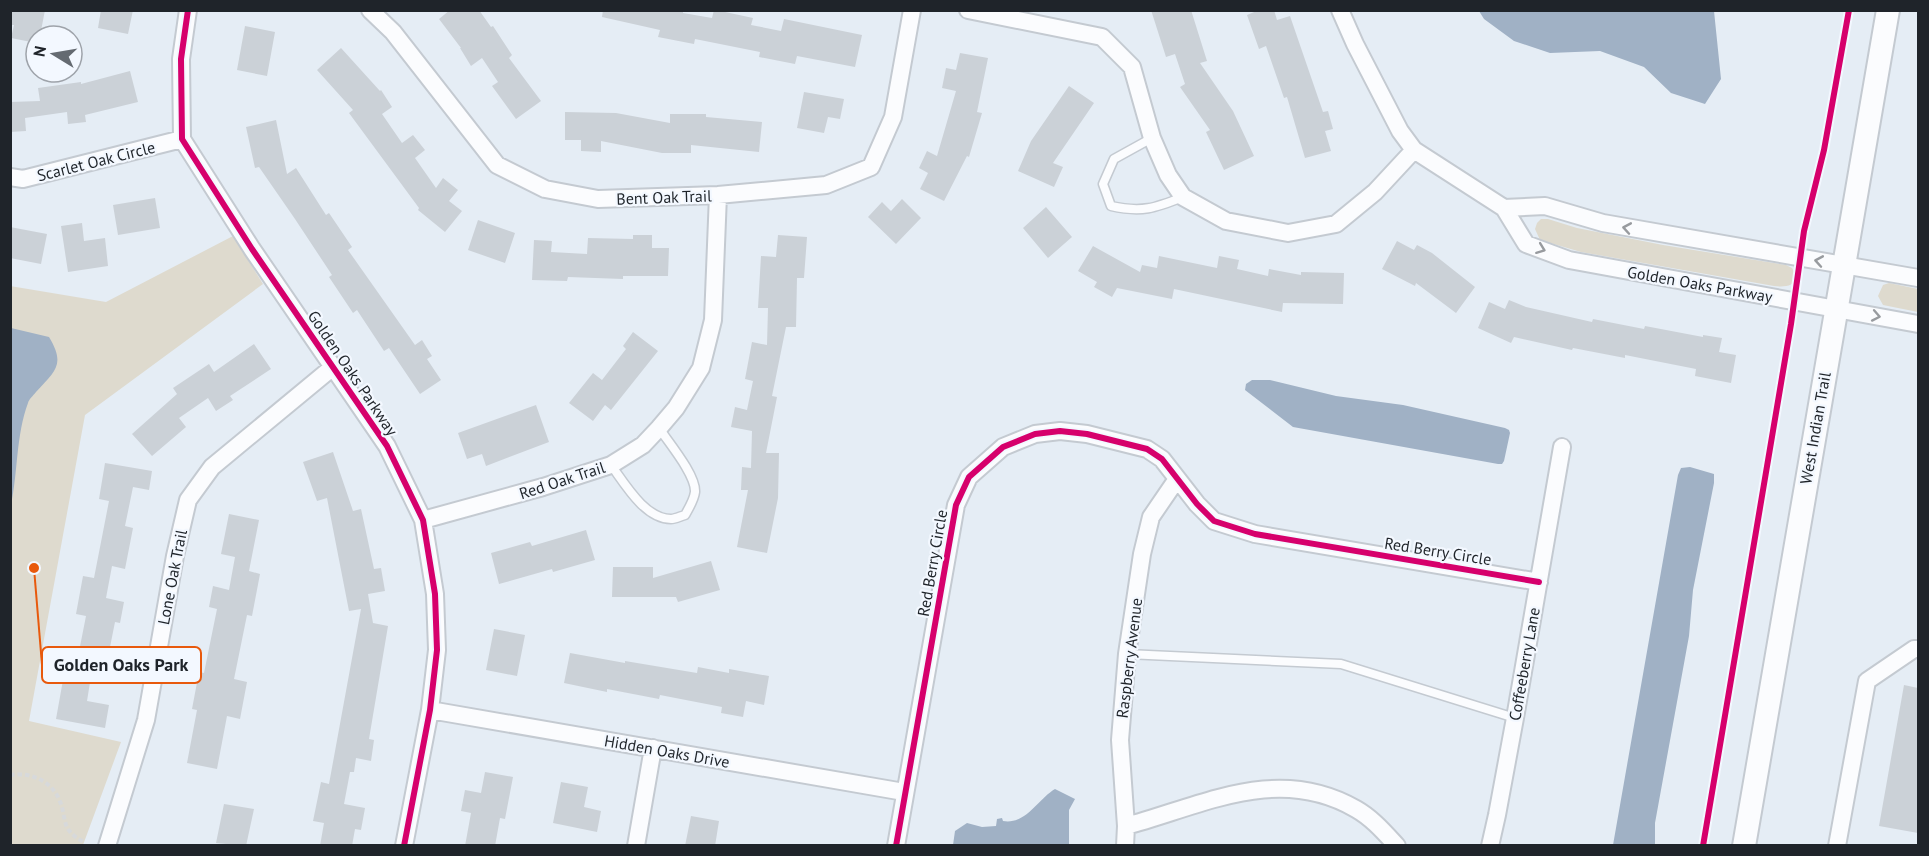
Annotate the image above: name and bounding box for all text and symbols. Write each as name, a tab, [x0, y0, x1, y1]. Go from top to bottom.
north arrow	[24, 24, 84, 84]
text: N	[28, 44, 50, 58]
street label: Scarlet Oak Circle	[35, 137, 157, 185]
street label: Bent Oak Trail	[616, 185, 712, 209]
one-way arrow	[1623, 222, 1632, 234]
one-way arrow	[1536, 242, 1546, 255]
one-way arrow	[1815, 255, 1825, 268]
street label: Golden Oaks Parkway	[1626, 261, 1775, 307]
street label: Golden Oaks Parkway	[304, 306, 403, 440]
one-way arrow	[1871, 309, 1881, 322]
street label: West Indian Trail	[1795, 370, 1835, 486]
street label: Red Oak Trail	[517, 457, 608, 503]
street label: Red Berry Circle	[913, 508, 951, 618]
street label: Lone Oak Trail	[153, 527, 191, 626]
street label: Red Berry Circle	[1383, 533, 1493, 569]
street label: Raspberry Avenue	[1112, 597, 1146, 719]
street label: Coffeeberry Lane	[1504, 606, 1544, 722]
callout: Golden Oaks Park	[42, 647, 201, 683]
text: Golden Oaks Park	[54, 653, 189, 676]
street label: Hidden Oaks Drive	[603, 730, 731, 772]

